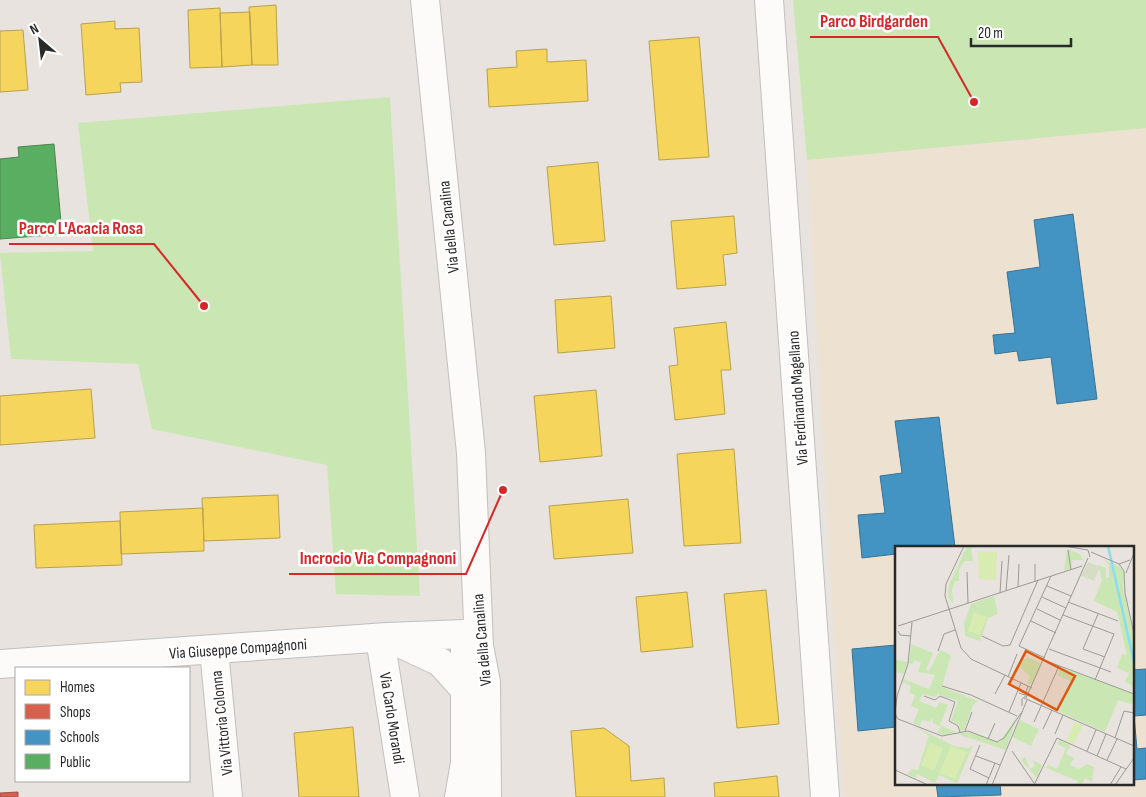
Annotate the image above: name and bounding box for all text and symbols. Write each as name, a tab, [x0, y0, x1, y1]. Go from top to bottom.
callout: Parco Birdgarden	[810, 4, 938, 37]
text: Parco Birdgarden	[820, 11, 928, 32]
north arrow	[15, 15, 65, 65]
scale bar	[971, 15, 1071, 47]
text: N	[27, 20, 41, 38]
text: 20 m	[978, 24, 1003, 43]
street label: Via della Canalina	[435, 180, 464, 274]
callout: Parco L'Acacia Rosa	[9, 211, 154, 244]
text: Parco L'Acacia Rosa	[19, 218, 143, 239]
street label: Via Ferdinando Magellano	[784, 330, 813, 466]
callout: Incrocio Via Compagnoni	[289, 541, 466, 574]
inset map	[895, 546, 1134, 784]
text: Incrocio Via Compagnoni	[300, 548, 456, 569]
street label: Via della Canalina	[469, 593, 496, 687]
street label: Via Giuseppe Compagnoni	[169, 635, 308, 664]
legend	[15, 667, 190, 782]
street label: Via Vittoria Colonna	[208, 669, 237, 776]
street label: Via Carlo Morandi	[375, 671, 408, 765]
text: Homes	[60, 678, 95, 697]
text: Shops	[60, 703, 91, 722]
text: Schools	[60, 728, 99, 747]
text: Public	[60, 753, 91, 772]

